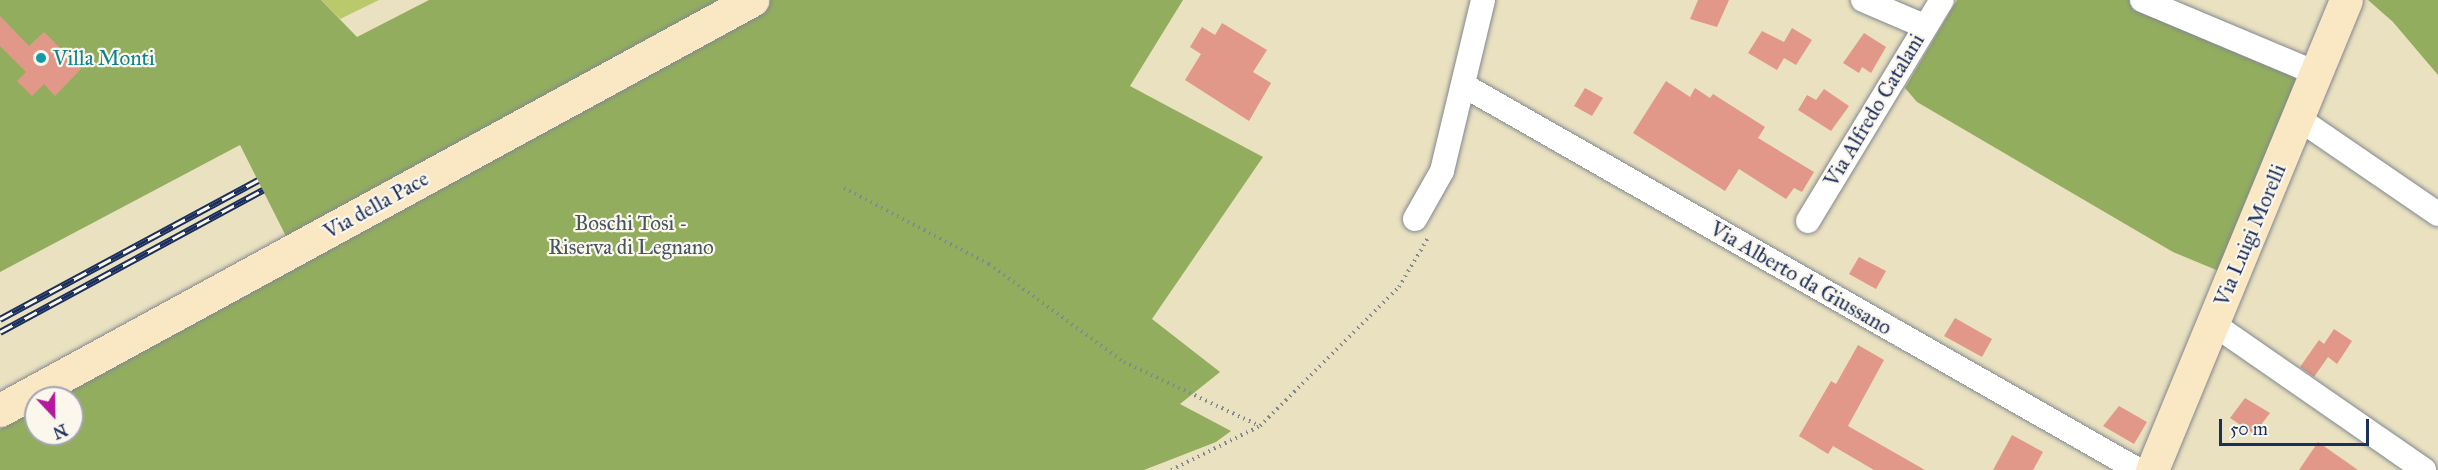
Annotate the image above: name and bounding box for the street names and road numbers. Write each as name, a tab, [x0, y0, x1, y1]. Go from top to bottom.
street label: Via Alfredo Catalani	[1818, 29, 1930, 191]
street label: Via Luigi Morelli	[2209, 160, 2291, 310]
street label: Via della Pace	[319, 166, 433, 244]
street label: Via Alberto da Giussano	[1706, 216, 1896, 340]

